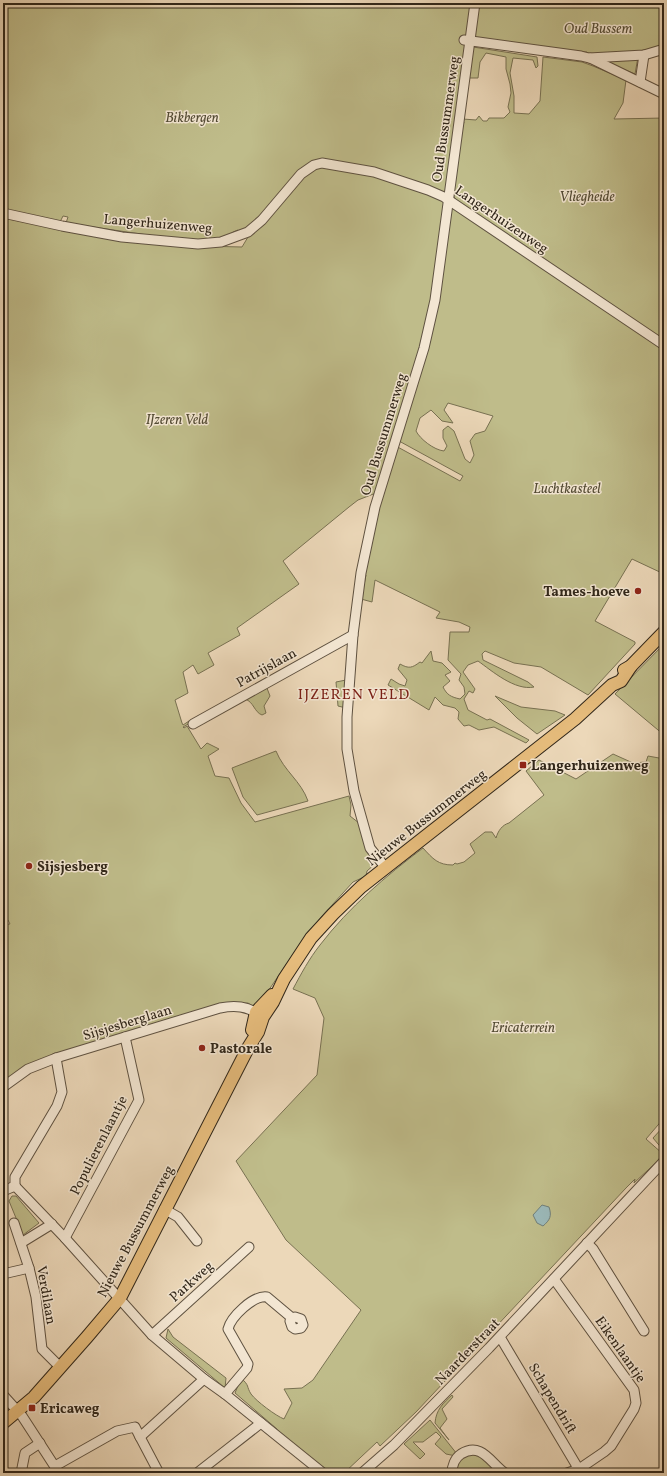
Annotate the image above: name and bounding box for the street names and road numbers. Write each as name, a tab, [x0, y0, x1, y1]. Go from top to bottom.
street label: Oud Bussummerweg	[428, 55, 465, 183]
street label: Langerhuizenweg	[451, 182, 552, 259]
street label: Langerhuizenweg	[103, 210, 213, 239]
street label: Oud Bussummerweg	[357, 371, 412, 498]
street label: Patrijslaan	[233, 644, 300, 693]
street label: Nieuwe Bussummerweg	[363, 765, 491, 871]
street label: Sijsjesberglaan	[81, 1001, 174, 1046]
street label: Populierenlaantje	[66, 1092, 133, 1199]
street label: Nieuwe Bussummerweg	[93, 1162, 179, 1301]
street label: Parkweg	[166, 1257, 218, 1307]
street label: Verdilaan	[31, 1264, 60, 1326]
street label: Eikenlaantje	[590, 1313, 650, 1387]
street label: Naarderstraat	[431, 1314, 505, 1390]
street label: Schapendrift	[523, 1360, 581, 1438]

